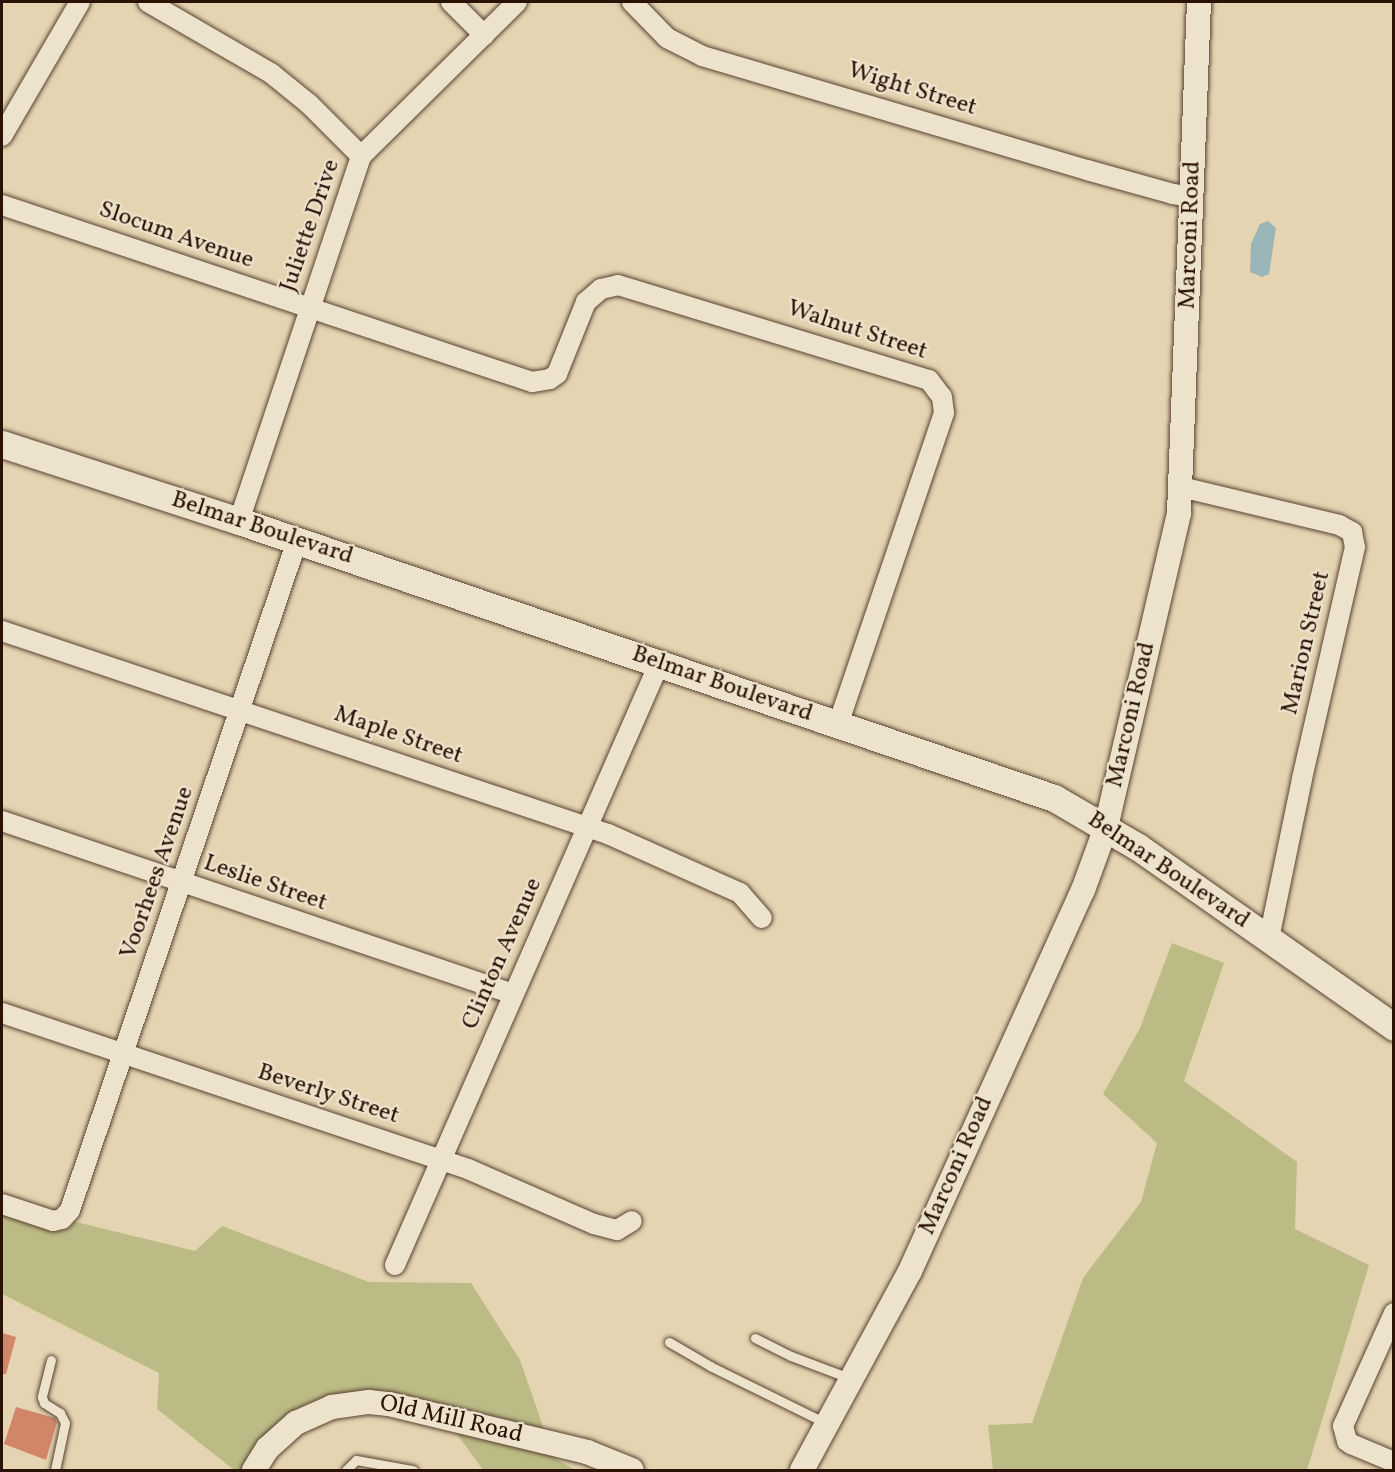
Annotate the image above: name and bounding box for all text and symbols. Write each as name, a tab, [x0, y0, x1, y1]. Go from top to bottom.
street label: Wight Street	[844, 57, 980, 123]
street label: Juliette Drive	[275, 156, 347, 296]
street label: Marconi Road	[1174, 160, 1208, 310]
street label: Slocum Avenue	[95, 196, 257, 276]
street label: Walnut Street	[783, 295, 931, 367]
street label: Belmar Boulevard	[168, 486, 356, 572]
street label: Marion Street	[1277, 568, 1337, 718]
street label: Marconi Road	[1101, 639, 1163, 791]
street label: Belmar Boulevard	[628, 641, 816, 729]
street label: Maple Street	[330, 701, 466, 771]
street label: Voorhees Avenue	[115, 783, 201, 963]
street label: Belmar Boulevard	[1081, 806, 1255, 936]
street label: Leslie Street	[200, 849, 330, 919]
street label: Clinton Avenue	[457, 874, 549, 1034]
street label: Beverly Street	[253, 1058, 403, 1132]
street label: Marconi Road	[914, 1092, 1000, 1240]
street label: Old Mill Road	[377, 1390, 525, 1450]

